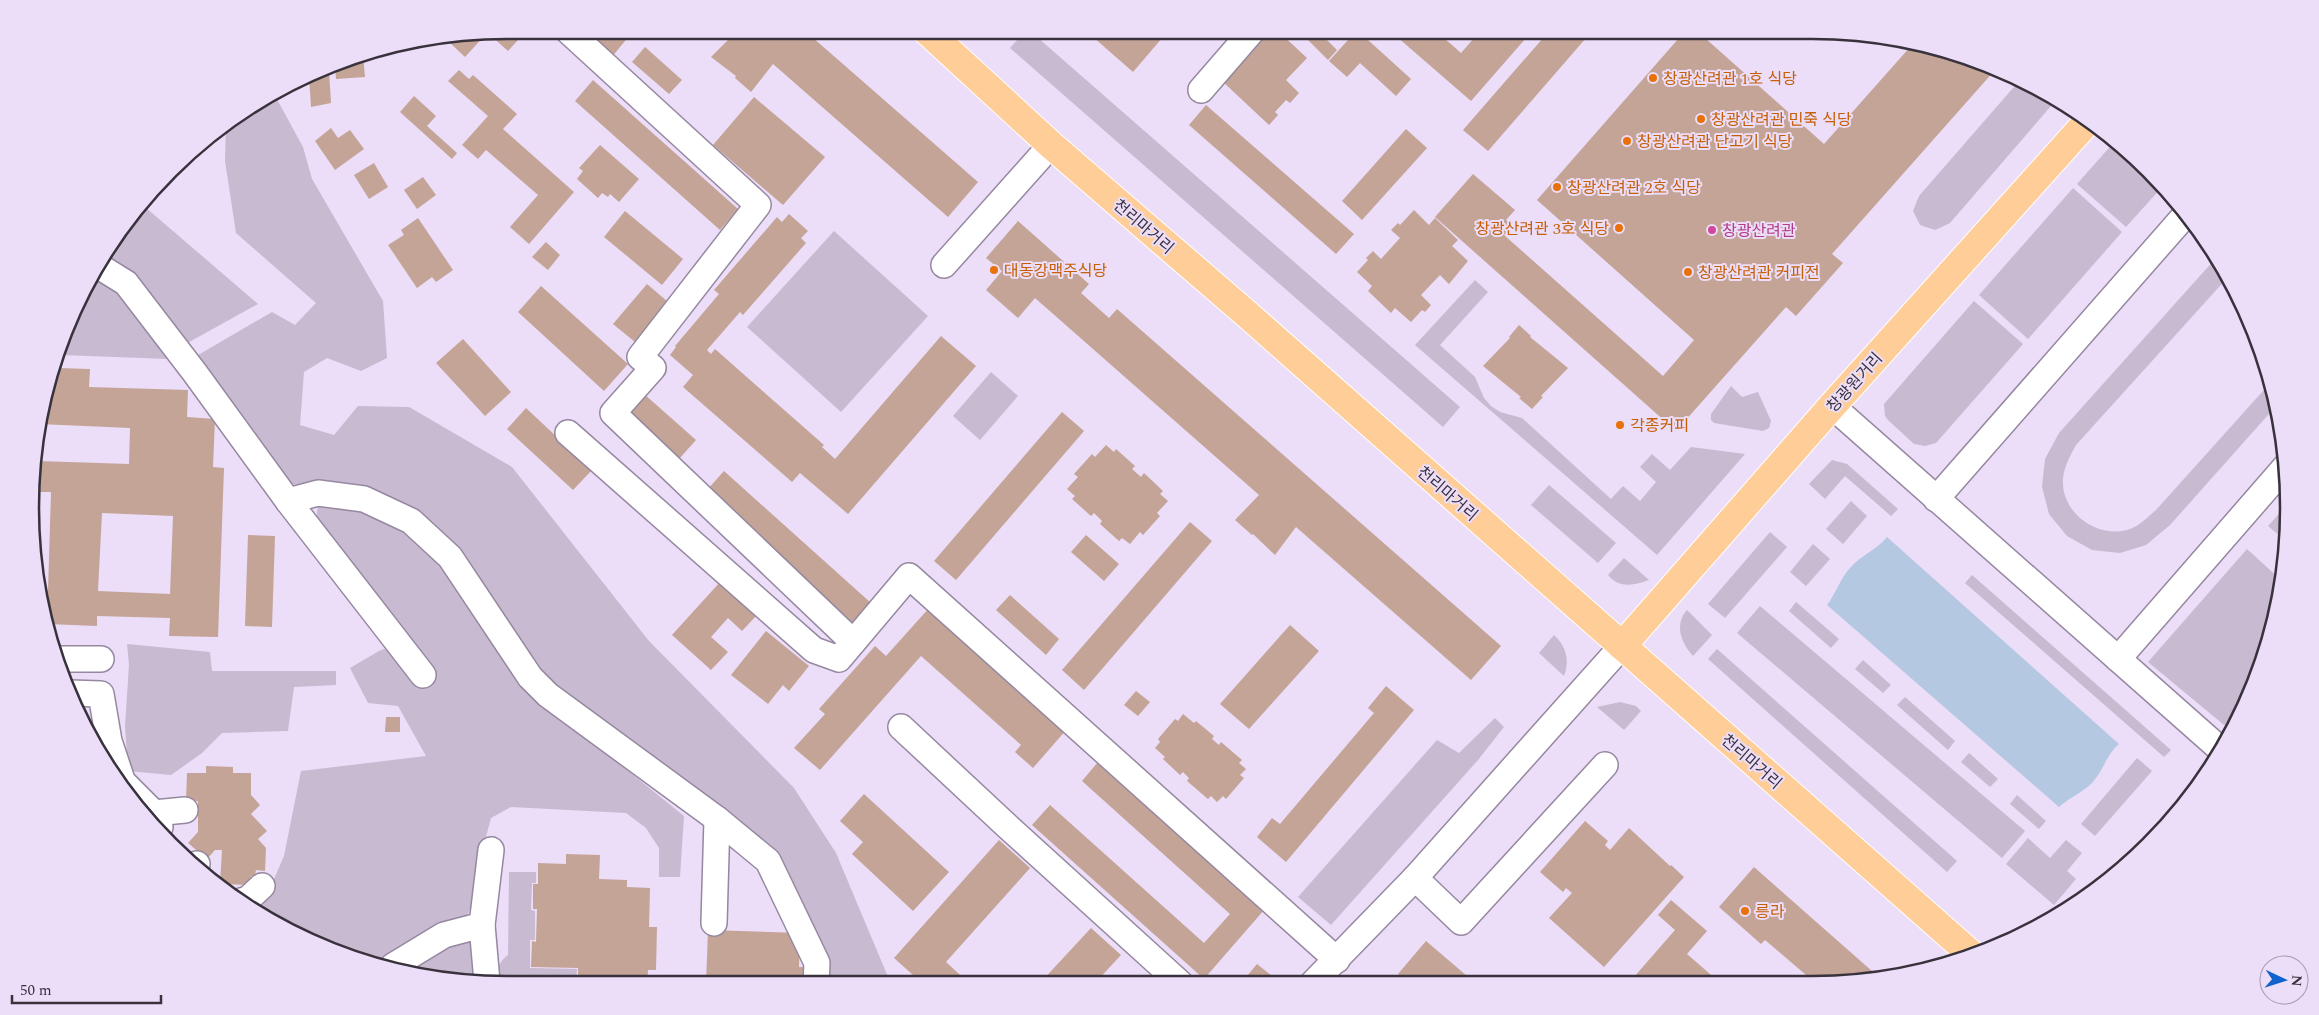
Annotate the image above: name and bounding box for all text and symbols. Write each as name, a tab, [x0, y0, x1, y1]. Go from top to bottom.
place label: 창광산려관 1호 식당	[1663, 67, 1797, 91]
marker: 창광산려관 1호 식당	[1647, 72, 1659, 84]
place label: 창광산려관 민죽 식당	[1711, 108, 1852, 132]
marker: 창광산려관 민죽 식당	[1695, 113, 1707, 125]
place label: 창광산려관 단고기 식당	[1637, 130, 1792, 154]
marker: 창광산려관 단고기 식당	[1621, 135, 1633, 147]
place label: 창광산려관 2호 식당	[1567, 176, 1701, 200]
marker: 창광산려관 2호 식당	[1551, 181, 1563, 193]
street label: 천리마거리	[1108, 194, 1179, 260]
place label: 창광산려관 3호 식당	[1475, 217, 1609, 241]
place label: 창광산려관	[1722, 219, 1796, 243]
marker: 창광산려관 3호 식당	[1613, 222, 1625, 234]
marker: 창광산려관	[1706, 224, 1718, 236]
place label: 대동강맥주식당	[1004, 259, 1107, 283]
place label: 창광산려관 커피전	[1698, 261, 1820, 285]
marker: 대동강맥주식당	[988, 264, 1000, 276]
marker: 창광산려관 커피전	[1682, 266, 1694, 278]
street label: 창광원거리	[1821, 347, 1888, 418]
place label: 각종커피	[1630, 414, 1689, 438]
marker: 각종커피	[1614, 419, 1626, 431]
street label: 천리마거리	[1412, 461, 1483, 527]
street label: 천리마거리	[1716, 729, 1787, 795]
place label: 릉라	[1755, 900, 1785, 924]
marker: 릉라	[1739, 905, 1751, 917]
north arrow	[2259, 955, 2309, 1005]
scale bar	[12, 972, 161, 1004]
text: N	[2286, 974, 2307, 987]
text: 50 m	[20, 979, 52, 1002]

